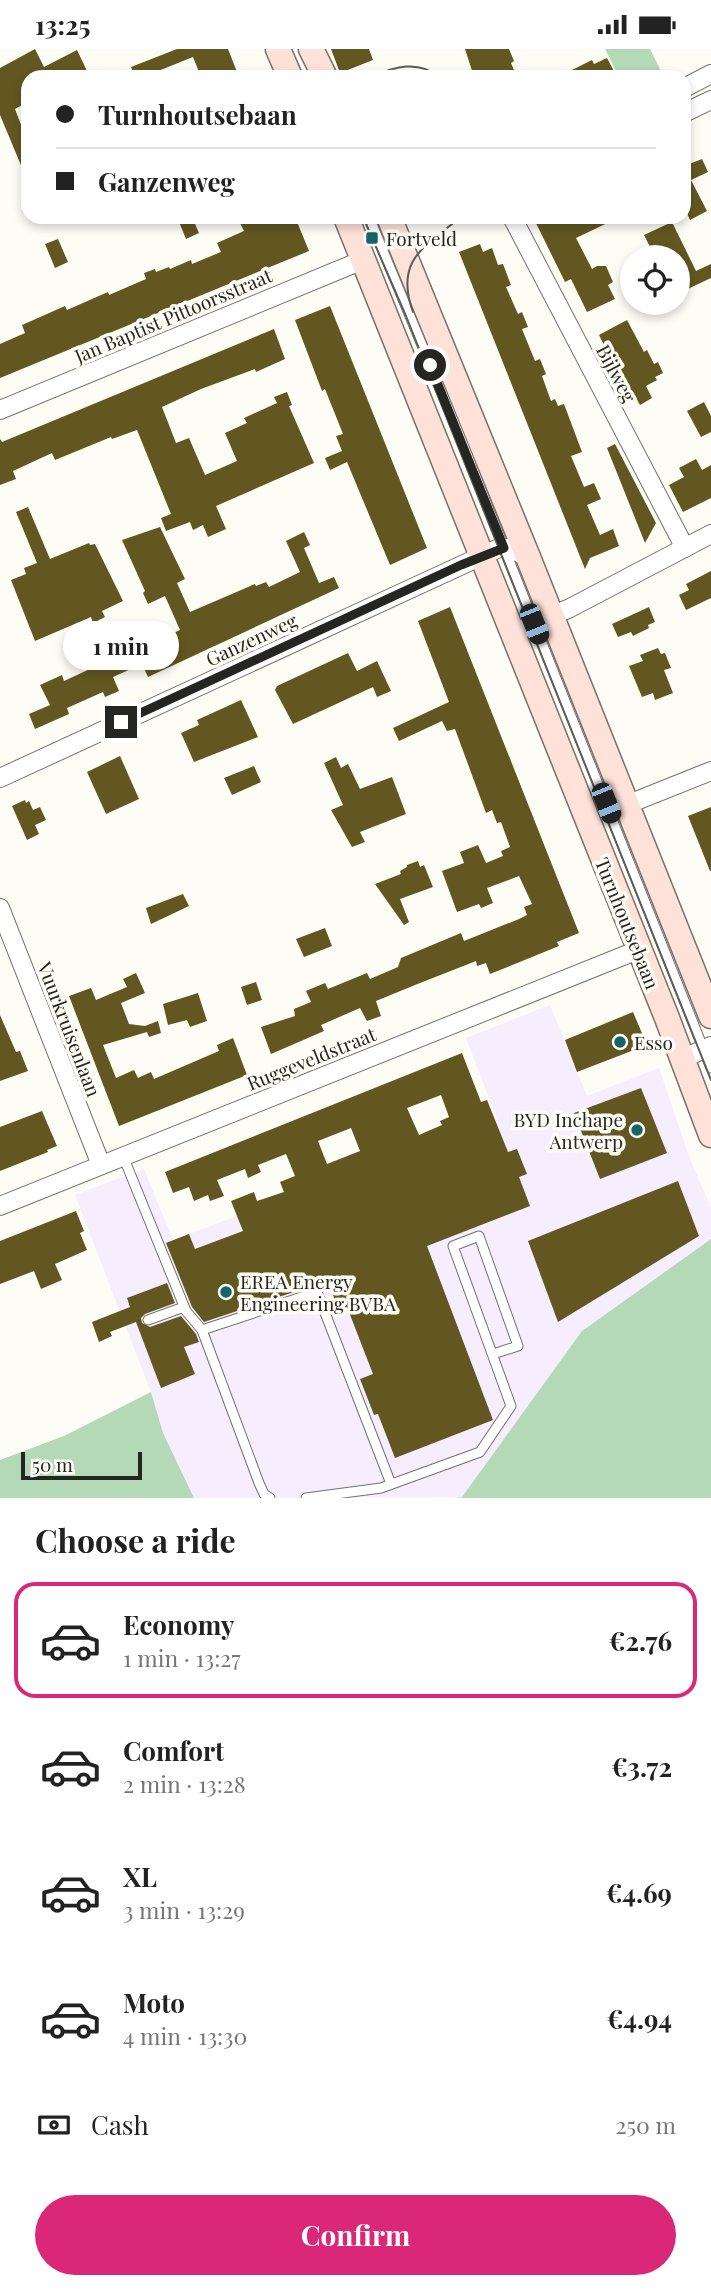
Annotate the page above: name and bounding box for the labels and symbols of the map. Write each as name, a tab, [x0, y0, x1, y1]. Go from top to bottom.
place label: Fortveld	[386, 225, 457, 251]
marker: Fortveld	[364, 230, 380, 246]
street label: Jan Baptist Pittoorsstraat	[69, 262, 276, 369]
street label: Bijlweg	[591, 340, 643, 406]
route start	[414, 349, 446, 381]
car	[517, 601, 552, 647]
street label: Ganzenweg	[201, 607, 301, 671]
callout: 1 min	[63, 621, 179, 669]
route end	[105, 706, 137, 738]
car	[589, 780, 624, 826]
street label: Turnhoutsebaan	[590, 853, 666, 993]
street label: Vuurkruisenlaan	[32, 957, 108, 1101]
street label: Ruggeveldstraat	[243, 1020, 380, 1096]
place label: Esso	[634, 1029, 673, 1055]
marker: Esso	[612, 1034, 628, 1050]
place label: BYD Inchape Antwerp	[514, 1106, 623, 1154]
marker: BYD Inchape Antwerp	[629, 1122, 645, 1138]
place label: EREA Energy Engineering BVBA	[240, 1268, 397, 1316]
marker: EREA Energy Engineering BVBA	[218, 1284, 234, 1300]
scale bar	[21, 1449, 142, 1481]

